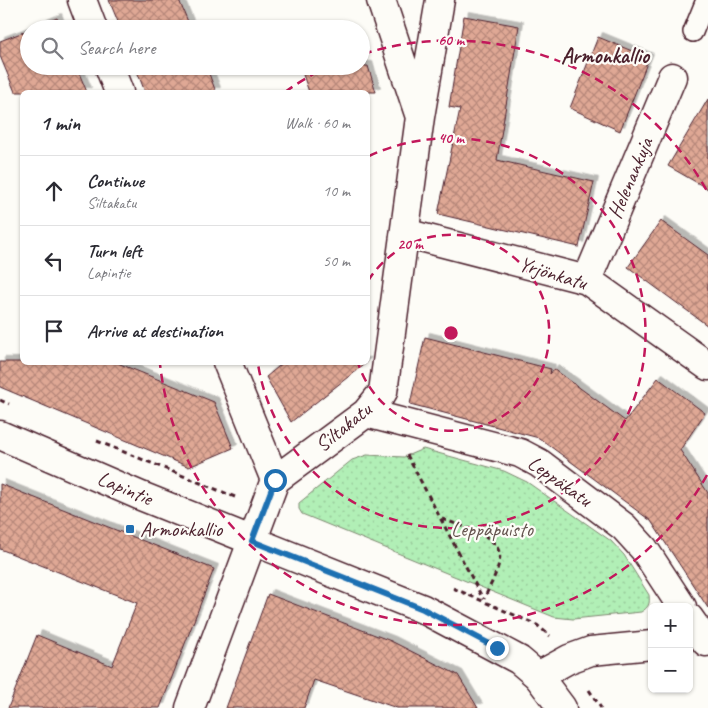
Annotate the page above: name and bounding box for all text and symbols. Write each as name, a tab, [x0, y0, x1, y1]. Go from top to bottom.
search box	[20, 20, 370, 75]
text: 60 m	[438, 31, 465, 50]
icon: search	[38, 34, 66, 62]
text: Search here	[78, 36, 155, 60]
district label: Armonkallio	[561, 42, 651, 70]
text: 1 min	[40, 110, 80, 136]
text: Walk · 60 m	[285, 113, 350, 133]
text: 40 m	[438, 129, 465, 148]
street label: Helenankuja	[601, 132, 659, 222]
text: Continue	[87, 169, 144, 193]
icon: ahead	[40, 177, 68, 205]
text: 10 m	[323, 181, 350, 201]
text: Siltakatu	[87, 193, 136, 213]
text: 20 m	[397, 235, 424, 254]
text: Turn left	[87, 239, 142, 263]
icon: left	[40, 247, 68, 275]
street label: Yrjönkatu	[516, 250, 591, 296]
text: 50 m	[323, 251, 350, 271]
text: Lapintie	[87, 263, 131, 283]
icon: arrive	[40, 317, 68, 345]
text: Arrive at destination	[87, 319, 223, 343]
centre of rings	[442, 324, 460, 342]
street label: Siltakatu	[310, 396, 377, 457]
street label: Leppäkatu	[523, 450, 598, 513]
street label: Lapintie	[94, 465, 158, 512]
route start	[264, 469, 287, 492]
place label: Armonkallio	[140, 516, 224, 542]
park label: Leppäpuisto	[451, 516, 534, 542]
marker: Armonkallio	[124, 523, 136, 535]
map controls	[648, 603, 693, 693]
button: +	[648, 603, 693, 648]
route end	[486, 637, 509, 660]
button: −	[648, 648, 693, 693]

